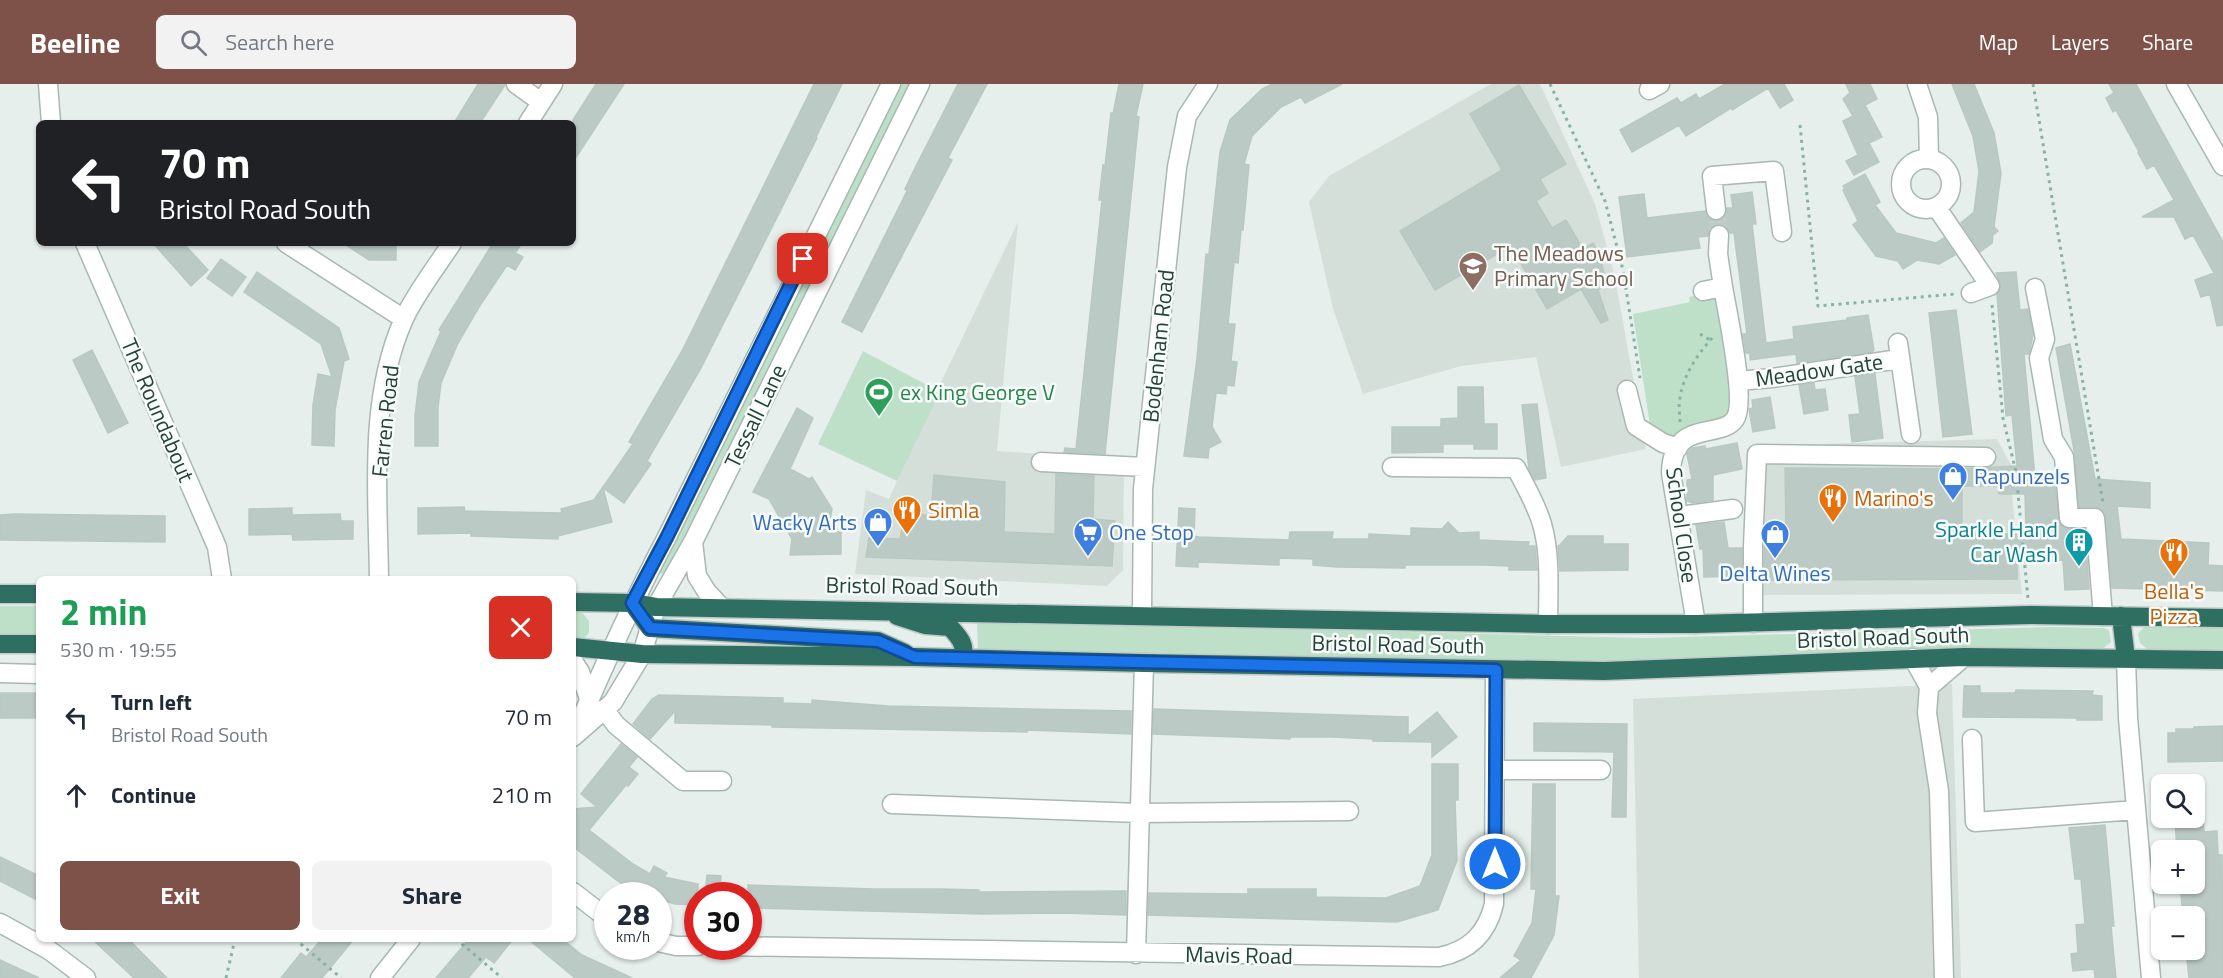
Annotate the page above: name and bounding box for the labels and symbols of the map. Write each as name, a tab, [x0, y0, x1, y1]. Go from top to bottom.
pin	[777, 233, 828, 284]
place label: The Meadows Primary School	[1494, 236, 1634, 295]
school or university icon: The Meadows Primary School	[1457, 250, 1489, 292]
street label: Bodenham Road	[1133, 268, 1183, 424]
street label: The Roundabout	[112, 333, 204, 487]
street label: Meadow Gate	[1753, 344, 1885, 396]
street label: Tessall Lane	[715, 358, 795, 474]
street label: Farren Road	[362, 363, 408, 479]
place label: ex King George V	[900, 375, 1055, 409]
sports icon: ex King George V	[863, 376, 895, 418]
place label: Rapunzels	[1974, 459, 2070, 493]
shop icon: Rapunzels	[1937, 460, 1969, 502]
street label: School Close	[1657, 465, 1707, 585]
place label: Marino's	[1854, 481, 1934, 515]
restaurant icon: Marino's	[1817, 482, 1849, 524]
place label: Simla	[928, 493, 979, 527]
restaurant icon: Simla	[891, 494, 923, 536]
place label: Wacky Arts	[753, 505, 857, 539]
shop icon: Wacky Arts	[862, 506, 894, 548]
place label: Sparkle Hand Car Wash	[1935, 512, 2058, 571]
place label: One Stop	[1109, 515, 1194, 549]
supermarket icon: One Stop	[1072, 516, 1104, 558]
shop icon: Delta Wines	[1759, 518, 1791, 560]
building icon: Sparkle Hand Car Wash	[2063, 526, 2095, 568]
restaurant icon: Bella's Pizza	[2158, 536, 2190, 578]
place label: Delta Wines	[1719, 556, 1831, 590]
street label: Bristol Road South	[825, 567, 999, 605]
place label: Bella's Pizza	[2144, 574, 2204, 633]
street label: Bristol Road South	[1796, 617, 1970, 657]
street label: Bristol Road South	[1311, 625, 1485, 663]
position arrow	[1463, 832, 1527, 896]
speed limit sign: 30	[684, 882, 762, 960]
street label: Mavis Road	[1185, 937, 1293, 973]

